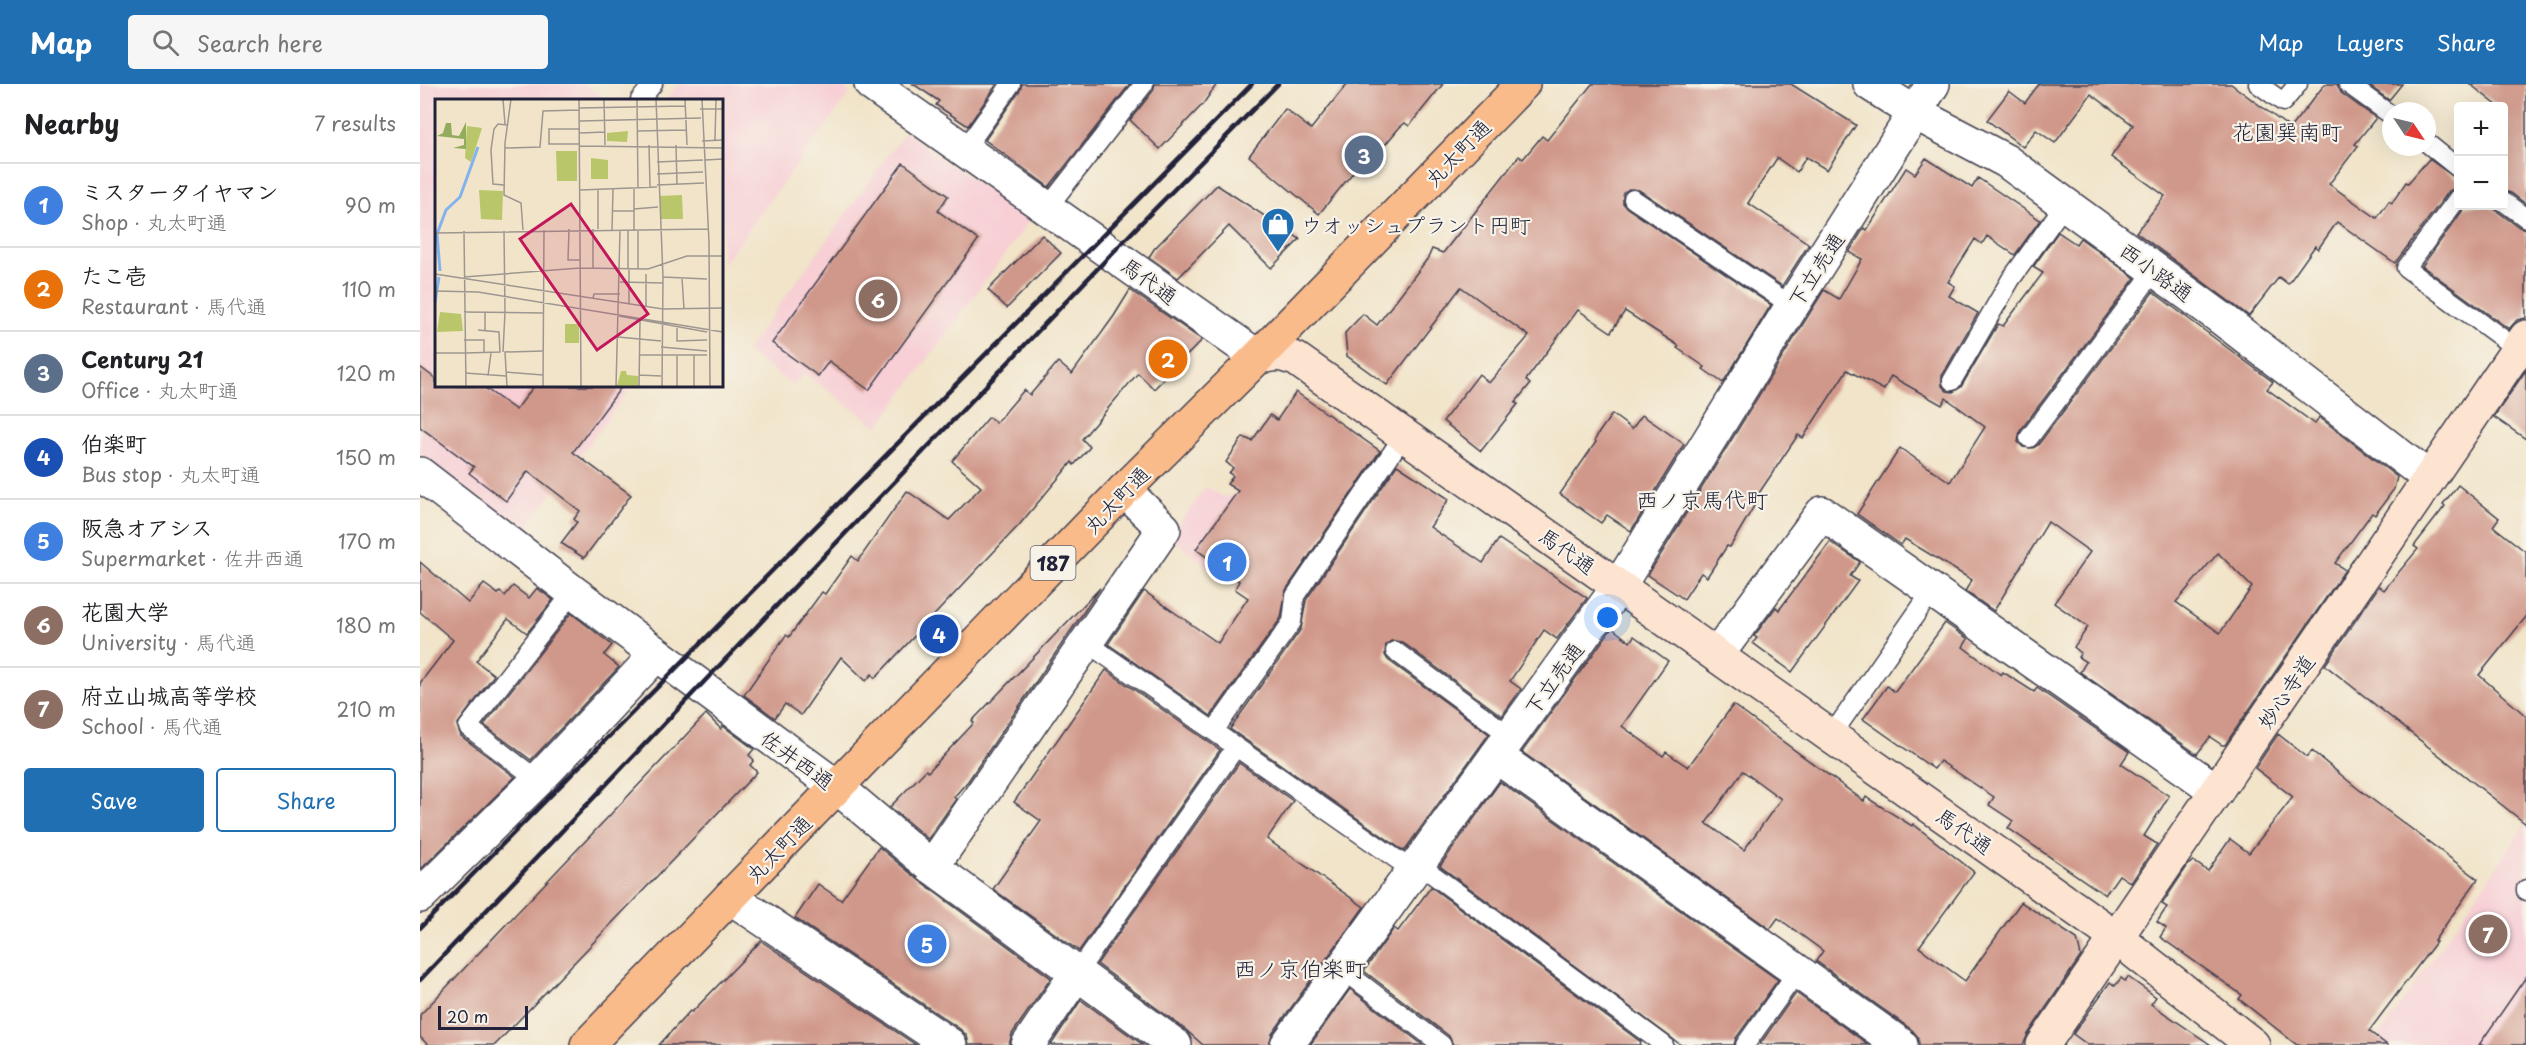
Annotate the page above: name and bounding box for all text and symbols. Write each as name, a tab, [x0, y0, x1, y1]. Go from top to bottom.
search box	[128, 15, 548, 69]
text: Map	[30, 21, 92, 64]
icon: search	[149, 26, 182, 59]
text: Search here	[197, 26, 323, 59]
text: Map	[2259, 26, 2303, 58]
text: Layers	[2336, 26, 2404, 58]
text: Share	[2437, 26, 2496, 58]
inset map	[435, 99, 723, 387]
north arrow	[2382, 102, 2436, 156]
map controls	[2454, 102, 2508, 210]
button: +	[2454, 102, 2508, 156]
text: Nearby	[24, 104, 119, 143]
text: 7 results	[314, 108, 396, 138]
street label: 丸太町通	[1416, 111, 1498, 193]
district label: 花園巽南町	[2232, 114, 2342, 147]
pin: 3	[1344, 132, 1384, 178]
button: −	[2454, 156, 2508, 210]
text: ミスタータイヤマン	[81, 174, 279, 207]
text: 1	[39, 190, 48, 220]
text: 90 m	[345, 190, 396, 220]
shop icon: ウオッシュプラント円町	[1260, 206, 1296, 253]
text: Shop · 丸太町通	[81, 207, 227, 237]
place label: ウオッシュプラント円町	[1301, 208, 1531, 240]
street label: 下立売通	[1779, 225, 1851, 313]
street label: 西小路通	[2114, 233, 2200, 309]
street label: 馬代通	[1115, 249, 1185, 311]
text: たこ壱	[81, 258, 147, 291]
text: 2	[36, 274, 51, 304]
text: 110 m	[342, 274, 396, 304]
pin: 6	[858, 276, 898, 322]
text: Restaurant · 馬代通	[81, 291, 266, 321]
pin: 2	[1148, 336, 1188, 382]
text: Century 21	[81, 342, 203, 375]
text: 3	[37, 358, 50, 388]
text: 120 m	[337, 358, 396, 388]
text: Office · 丸太町通	[81, 375, 238, 405]
text: 伯楽町	[81, 426, 147, 459]
text: 4	[37, 442, 50, 472]
text: 150 m	[336, 442, 396, 472]
street label: 丸太町通	[1075, 458, 1157, 540]
text: Bus stop · 丸太町通	[81, 459, 260, 489]
district label: 西ノ京馬代町	[1636, 482, 1768, 515]
text: 阪急オアシス	[81, 510, 213, 543]
street label: 馬代通	[1533, 519, 1603, 581]
text: 5	[37, 526, 50, 556]
text: 170 m	[338, 526, 396, 556]
pin: 1	[1208, 540, 1246, 584]
text: Supermarket · 佐井西通	[81, 543, 304, 573]
road number: 187	[1030, 546, 1076, 580]
text: 花園大学	[81, 594, 169, 627]
your location	[1593, 603, 1622, 632]
text: 6	[36, 610, 51, 640]
text: 180 m	[336, 610, 396, 640]
pin: 4	[920, 612, 958, 656]
text: University · 馬代通	[81, 627, 256, 657]
street label: 下立売通	[1515, 635, 1591, 721]
street label: 妙心寺道	[2248, 647, 2322, 735]
text: 府立山城高等学校	[81, 678, 257, 711]
text: 7	[38, 694, 49, 724]
text: 210 m	[337, 694, 396, 724]
text: School · 馬代通	[81, 711, 222, 741]
street label: 佐井西通	[755, 721, 841, 797]
button: Save	[24, 768, 204, 832]
button: Share	[216, 768, 396, 832]
street label: 馬代通	[1930, 799, 2000, 861]
street label: 丸太町通	[737, 807, 819, 889]
pin: 7	[2468, 912, 2508, 956]
pin: 5	[908, 922, 946, 966]
district label: 西ノ京伯楽町	[1234, 951, 1366, 984]
scale bar	[438, 1003, 528, 1030]
text: 20 m	[447, 1004, 488, 1028]

